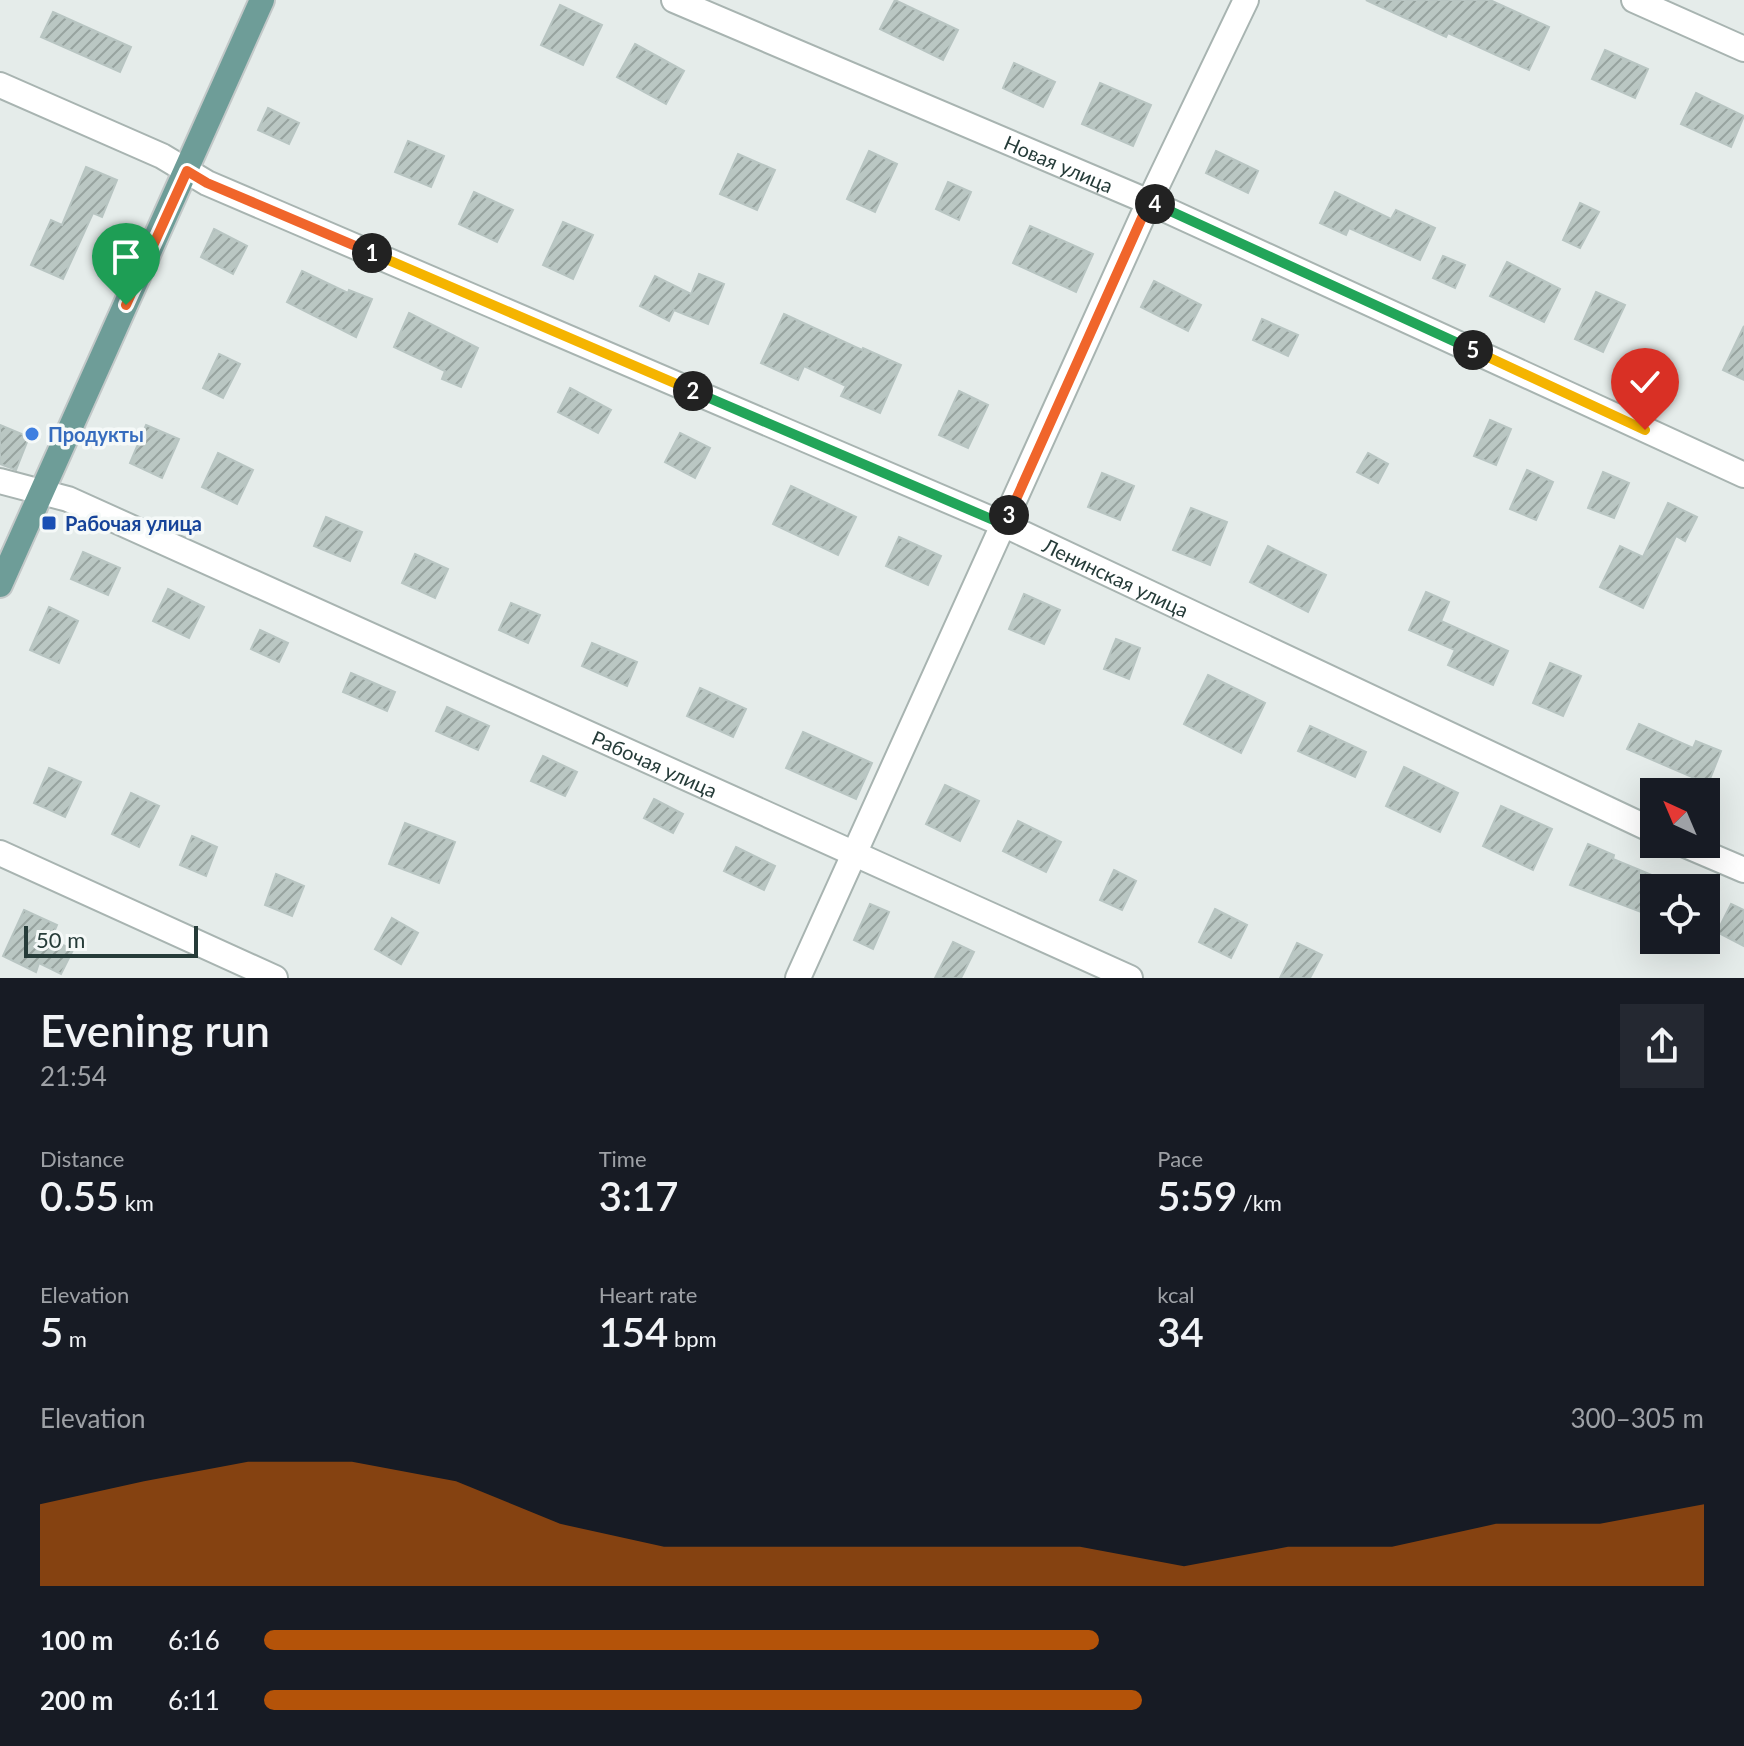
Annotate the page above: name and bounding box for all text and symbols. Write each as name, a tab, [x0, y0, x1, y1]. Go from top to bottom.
street label: Новая улица	[1001, 130, 1117, 197]
pin: 4	[1135, 184, 1175, 224]
text: 4	[1149, 190, 1161, 217]
pin	[92, 223, 160, 305]
pin: 1	[352, 233, 392, 273]
icon: arrive	[104, 235, 148, 279]
text: 1	[366, 239, 378, 266]
pin: 5	[1453, 330, 1493, 370]
text: 5	[1467, 336, 1479, 363]
pin	[1611, 348, 1679, 430]
icon: check	[1623, 360, 1667, 404]
pin: 2	[673, 371, 713, 411]
text: 2	[687, 377, 699, 404]
place label: Продукты	[48, 422, 144, 446]
marker: Продукты	[23, 425, 41, 443]
pin: 3	[989, 495, 1029, 535]
text: 3	[1003, 501, 1015, 528]
place label: Рабочая улица	[65, 511, 202, 535]
marker: Рабочая улица	[40, 514, 58, 532]
street label: Ленинская улица	[1038, 532, 1192, 622]
street label: Рабочая улица	[588, 725, 721, 802]
north arrow	[1640, 778, 1720, 858]
map controls	[1640, 778, 1720, 954]
button: locate	[1640, 874, 1720, 954]
scale bar	[24, 922, 198, 958]
text: 50 m	[36, 926, 85, 953]
text: Evening run	[40, 1004, 270, 1056]
button: share	[1620, 1004, 1704, 1088]
text: 21:54	[40, 1060, 107, 1092]
text: Distance	[40, 1145, 124, 1172]
text: Time	[599, 1145, 647, 1172]
text: Pace	[1157, 1145, 1203, 1172]
text: 0.55	[40, 1172, 119, 1220]
text: 3:17	[599, 1172, 678, 1220]
text: 5:59	[1157, 1172, 1237, 1220]
text: km	[119, 1189, 154, 1216]
text: /km	[1237, 1189, 1282, 1216]
text: Elevation	[40, 1281, 129, 1308]
text: Heart rate	[599, 1281, 697, 1308]
text: kcal	[1157, 1281, 1195, 1308]
text: 5	[40, 1308, 63, 1356]
text: 154	[599, 1308, 668, 1356]
text: 34	[1157, 1308, 1204, 1356]
text: m	[63, 1325, 87, 1352]
text: bpm	[668, 1325, 717, 1352]
text: Elevation	[40, 1402, 146, 1434]
text: 300–305 m	[1570, 1402, 1704, 1434]
text: 100 m	[40, 1624, 113, 1656]
text: 6:16	[168, 1624, 220, 1656]
text: 200 m	[40, 1684, 113, 1716]
text: 6:11	[168, 1684, 220, 1716]

